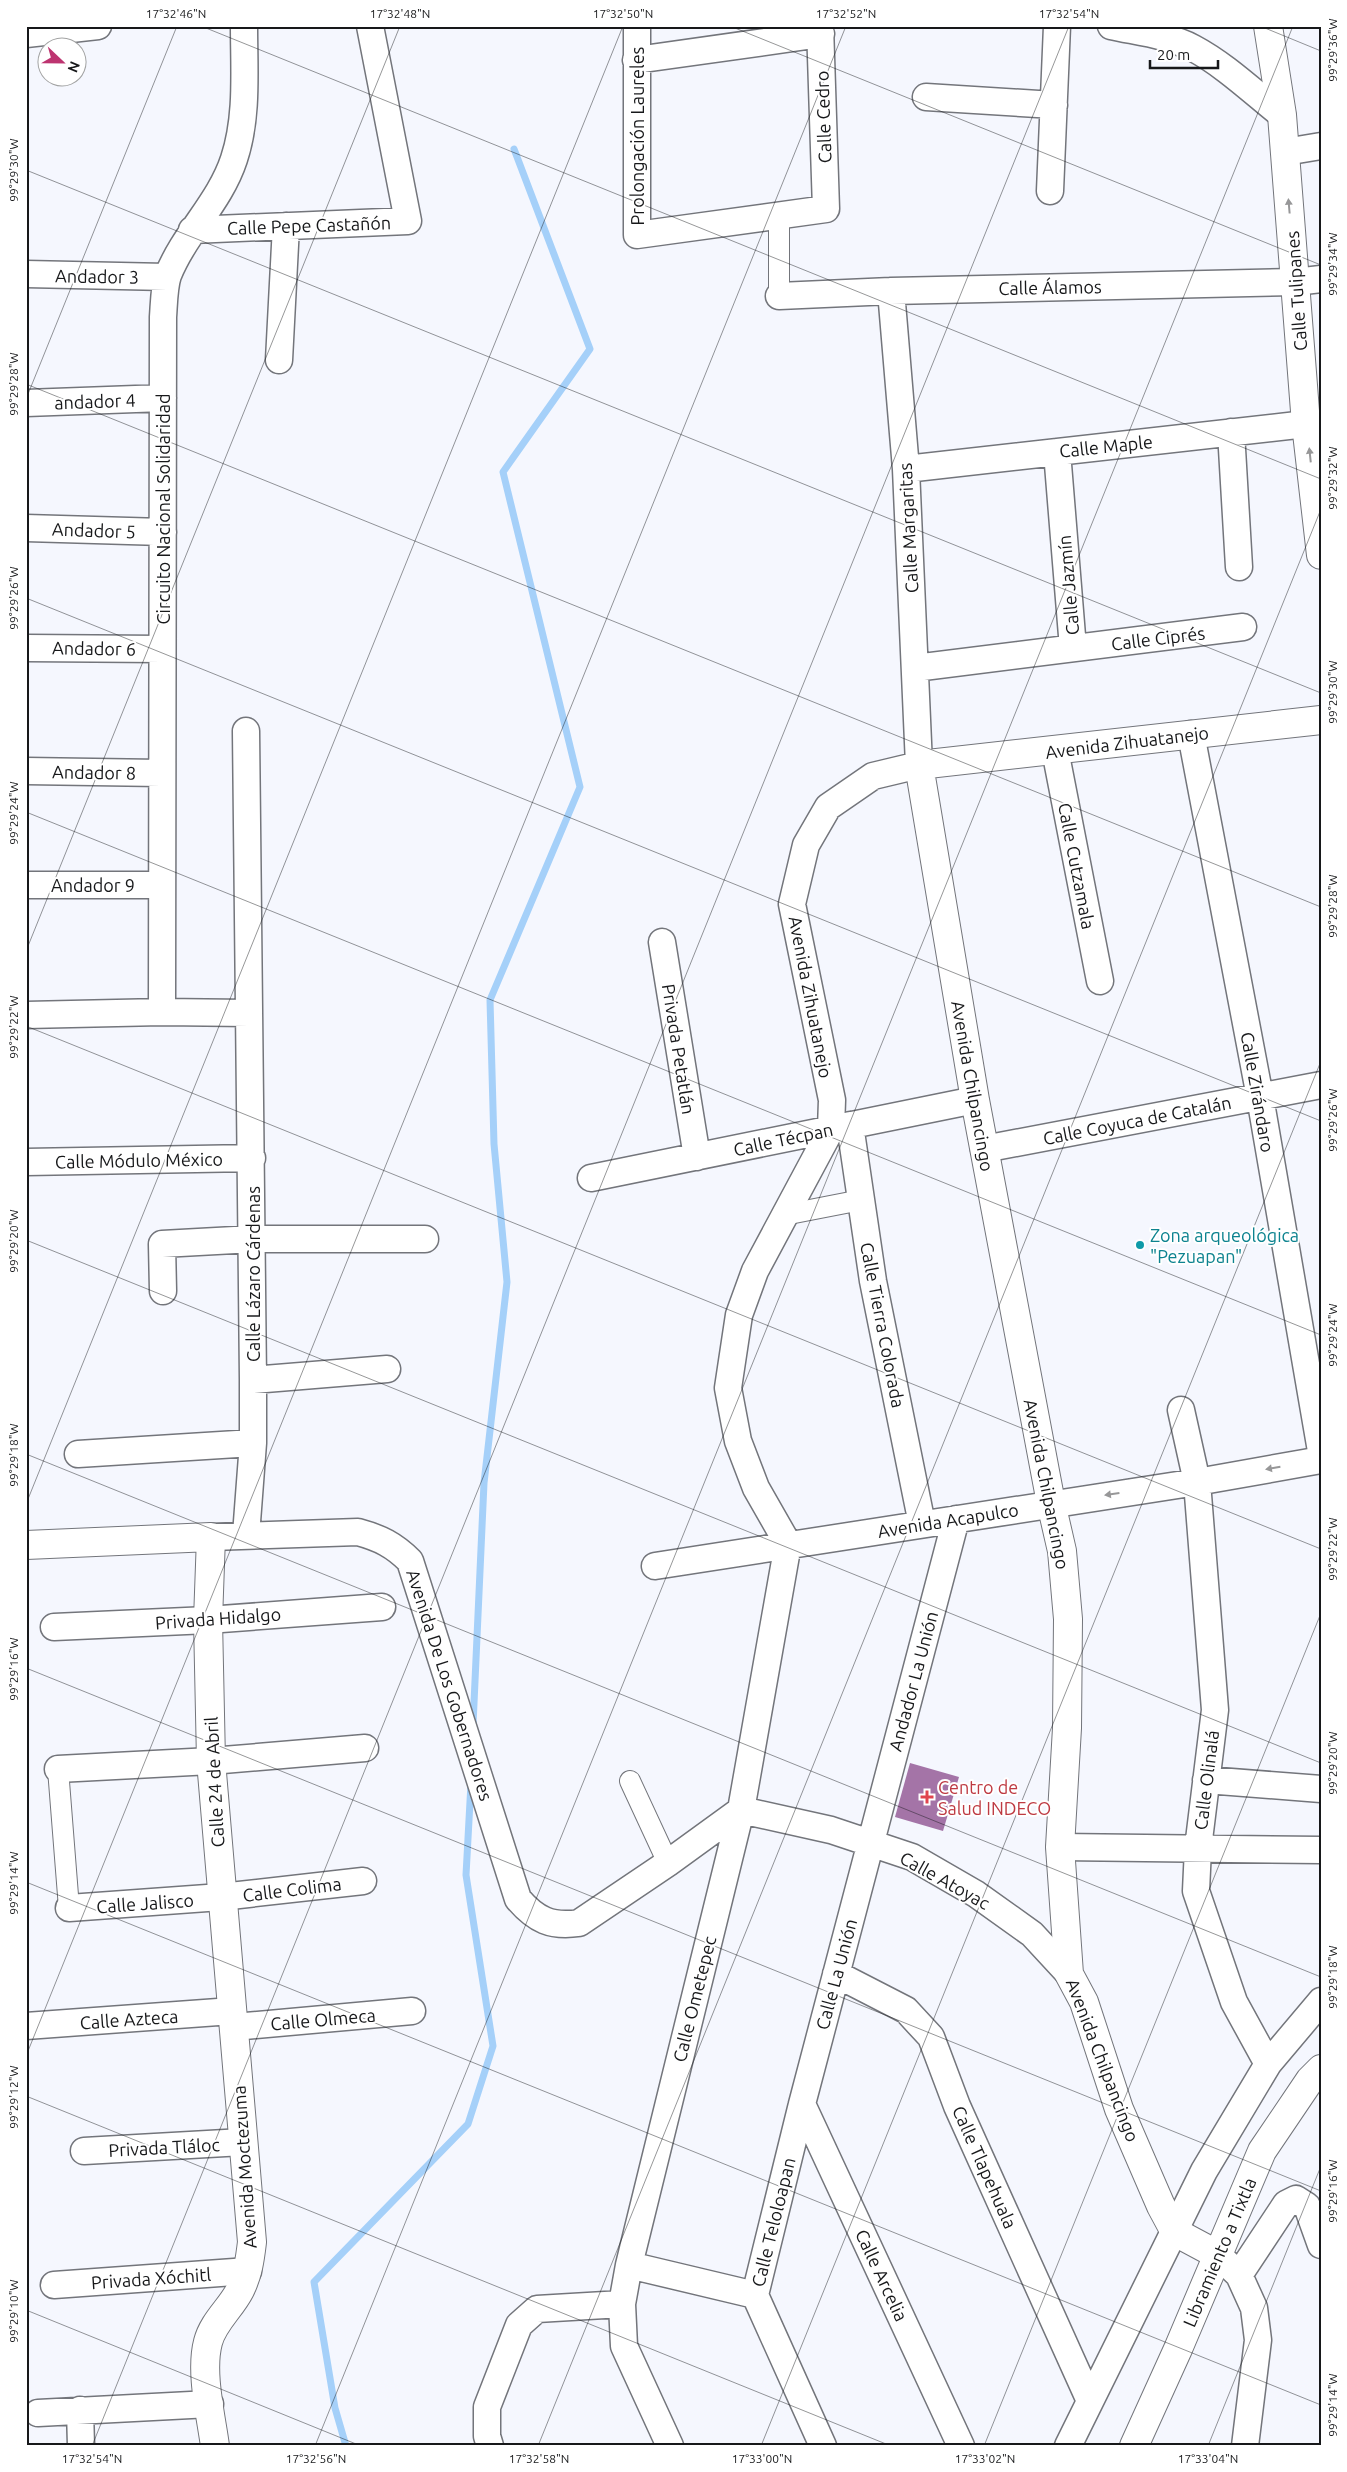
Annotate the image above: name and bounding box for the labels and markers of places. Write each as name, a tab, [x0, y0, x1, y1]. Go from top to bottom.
place label: Zona arqueológica "Pezuapan"	[1150, 1225, 1299, 1266]
marker: Zona arqueológica "Pezuapan"	[1134, 1239, 1146, 1251]
place label: Centro de Salud INDECO	[938, 1777, 1051, 1818]
marker: Centro de Salud INDECO	[920, 1790, 934, 1804]

